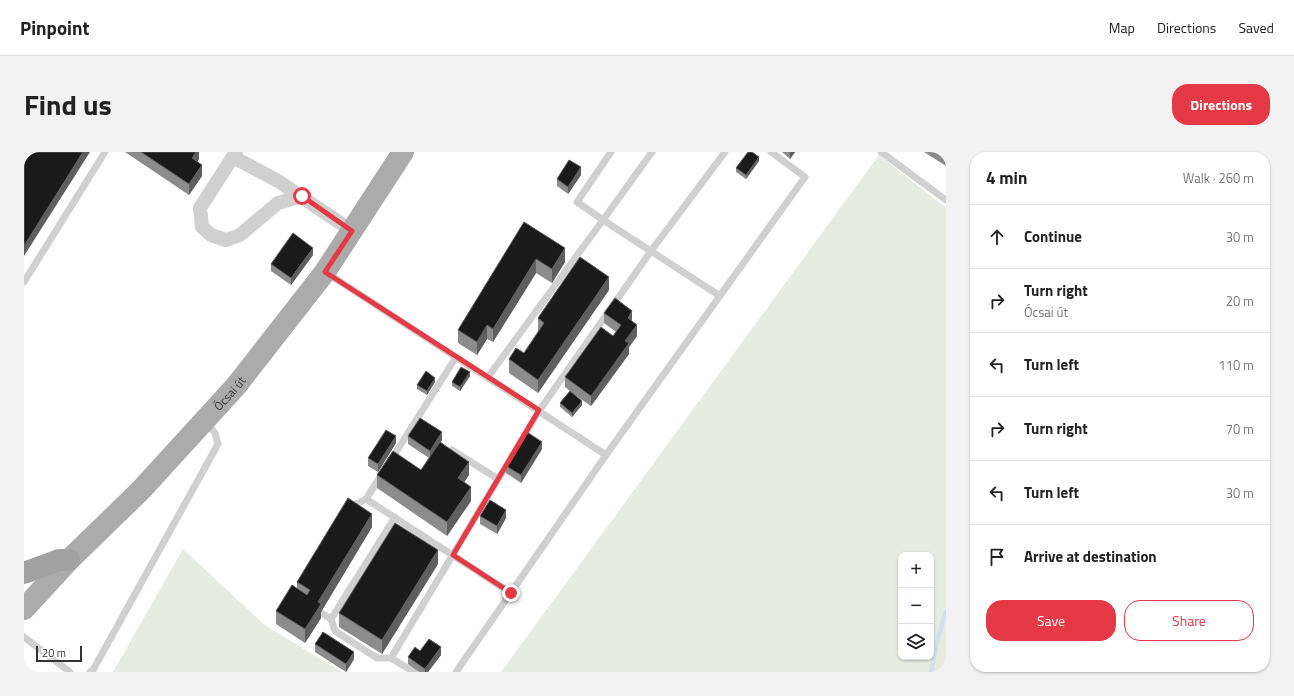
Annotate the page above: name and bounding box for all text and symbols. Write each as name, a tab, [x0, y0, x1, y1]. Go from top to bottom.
text: Pinpoint	[20, 13, 89, 42]
text: Map	[1109, 17, 1135, 38]
text: Directions	[1157, 17, 1216, 38]
text: Saved	[1238, 17, 1274, 38]
text: Find us	[24, 83, 112, 126]
button: Directions	[1172, 84, 1270, 125]
text: 4 min	[986, 165, 1027, 191]
text: Walk · 260 m	[1183, 168, 1254, 188]
route start	[293, 187, 311, 205]
text: Continue	[1024, 225, 1082, 248]
icon: ahead	[986, 226, 1008, 248]
text: 30 m	[1226, 227, 1254, 247]
text: Turn right	[1024, 279, 1088, 302]
icon: right	[986, 290, 1008, 312]
text: 20 m	[1226, 291, 1254, 311]
text: Ócsai út	[1024, 302, 1068, 322]
text: Turn left	[1024, 353, 1079, 376]
icon: left	[986, 354, 1008, 376]
text: 110 m	[1218, 355, 1254, 375]
street label: Ócsai út	[209, 371, 250, 415]
text: Turn right	[1024, 417, 1088, 440]
icon: right	[986, 418, 1008, 440]
text: 70 m	[1226, 419, 1254, 439]
text: Turn left	[1024, 481, 1079, 504]
icon: left	[986, 482, 1008, 504]
text: 30 m	[1226, 483, 1254, 503]
text: Arrive at destination	[1024, 545, 1157, 568]
icon: arrive	[986, 546, 1008, 568]
map controls	[898, 552, 934, 660]
button: +	[898, 552, 934, 588]
route end	[502, 584, 520, 602]
button: −	[898, 588, 934, 624]
button: Save	[986, 600, 1116, 641]
button: Share	[1124, 600, 1254, 641]
button: layers	[898, 624, 934, 660]
scale bar	[36, 644, 82, 663]
text: 20 m	[42, 645, 66, 661]

